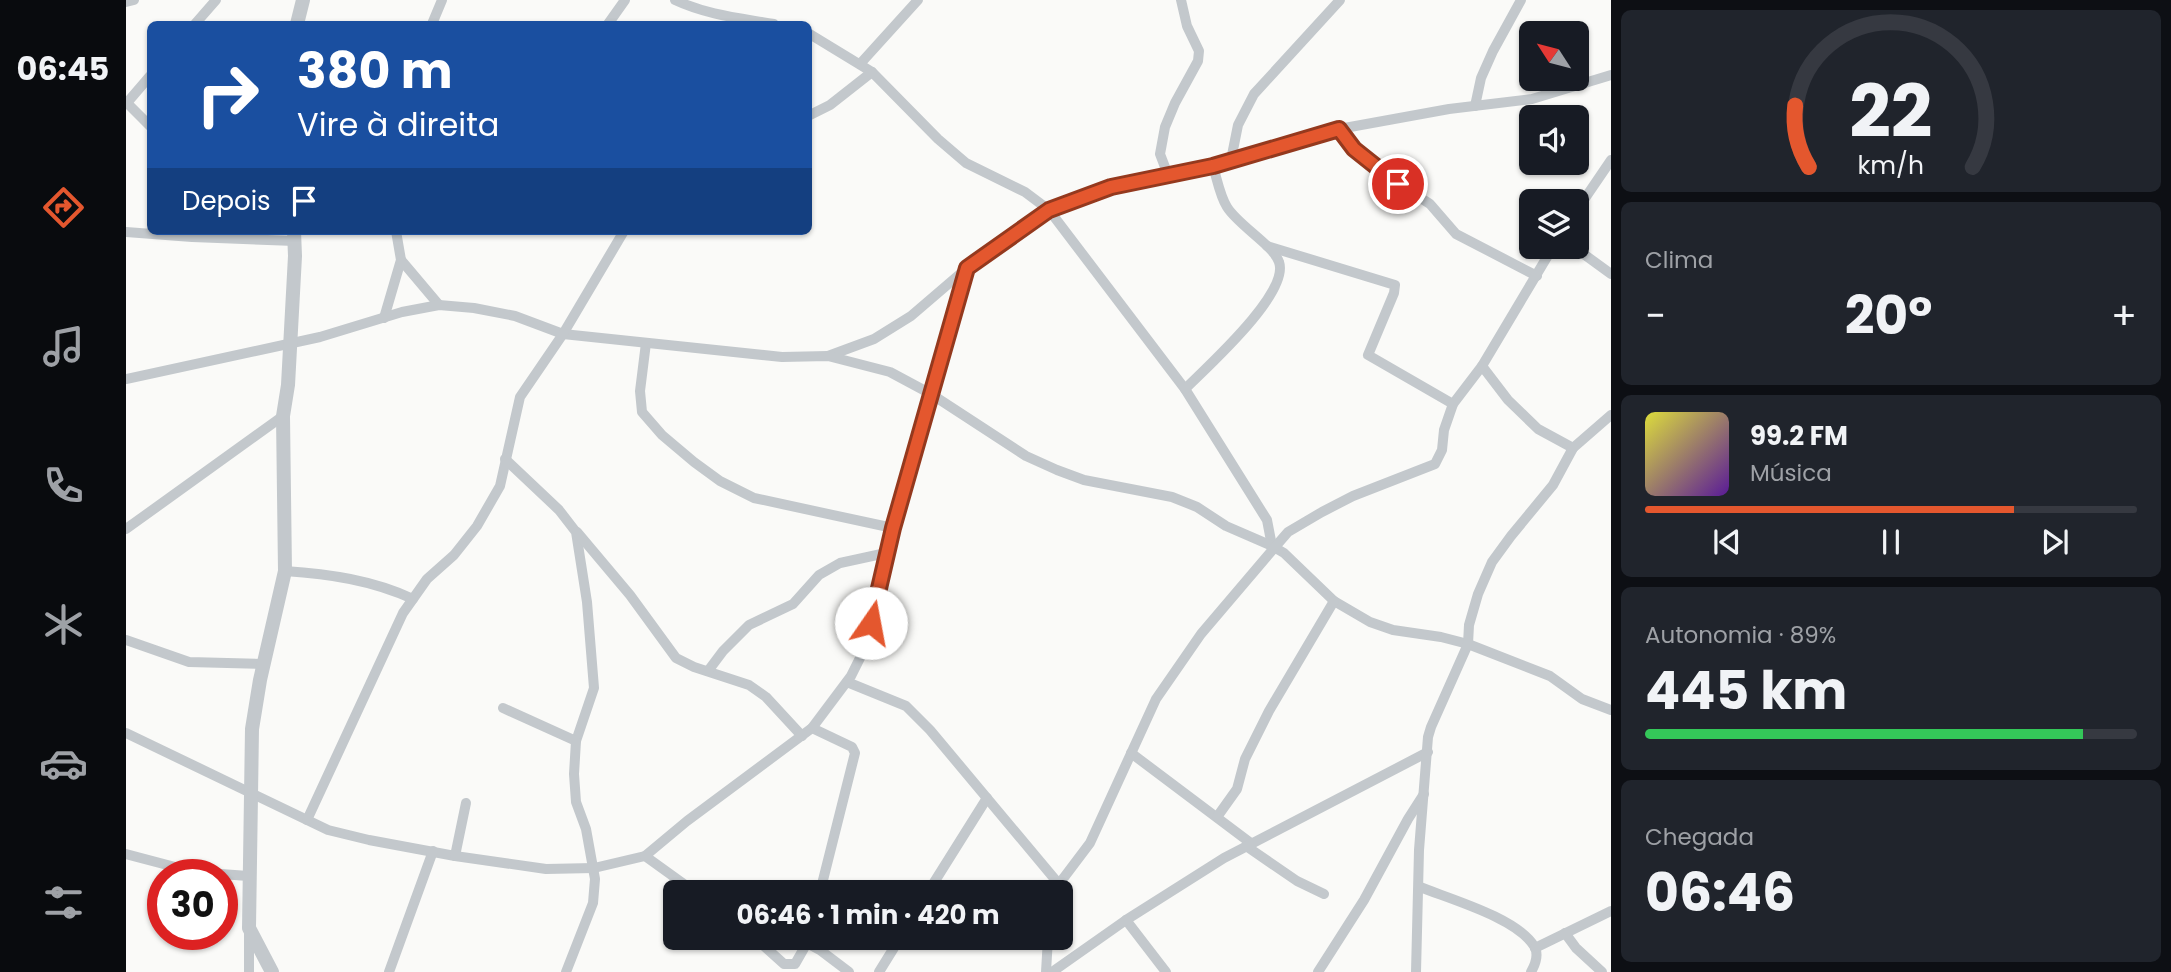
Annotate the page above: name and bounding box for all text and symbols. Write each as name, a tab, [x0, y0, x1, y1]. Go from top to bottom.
north arrow	[1519, 21, 1589, 91]
map controls	[1519, 21, 1589, 259]
text: 380 m	[297, 37, 453, 105]
text: 06:45	[17, 46, 109, 91]
icon: right	[182, 49, 273, 140]
text: 22	[1849, 62, 1933, 163]
text: Vire à direita	[297, 102, 499, 147]
button: sound	[1519, 105, 1589, 175]
text: km/h	[1858, 148, 1924, 183]
pin	[1368, 154, 1428, 214]
icon: arrive	[1379, 165, 1417, 203]
icon: arrive	[285, 182, 323, 220]
icon: directions	[39, 183, 88, 232]
text: Depois	[182, 183, 271, 219]
button: layers	[1519, 189, 1589, 259]
text: Clima	[1645, 244, 1713, 276]
text: 20°	[1845, 279, 1932, 352]
text: −	[1645, 289, 1666, 342]
text: +	[2111, 289, 2137, 342]
icon: music	[39, 322, 88, 371]
text: 99.2 FM	[1750, 418, 1848, 454]
text: Música	[1750, 457, 1832, 489]
icon: phone	[39, 461, 88, 510]
icon: previous	[1708, 523, 1746, 561]
icon: pause	[1872, 523, 1910, 561]
icon: next	[2036, 523, 2074, 561]
position arrow	[834, 586, 908, 660]
icon: climate	[39, 600, 88, 649]
text: Autonomia · 89%	[1645, 619, 1836, 651]
text: 445 km	[1645, 654, 1847, 727]
icon: car	[39, 739, 88, 788]
text: Chegada	[1645, 821, 1754, 853]
text: 06:46	[1645, 856, 1795, 929]
speed limit sign: 30	[147, 859, 238, 950]
icon: filters	[39, 878, 88, 927]
text: 06:46 · 1 min · 420 m	[736, 897, 1000, 933]

